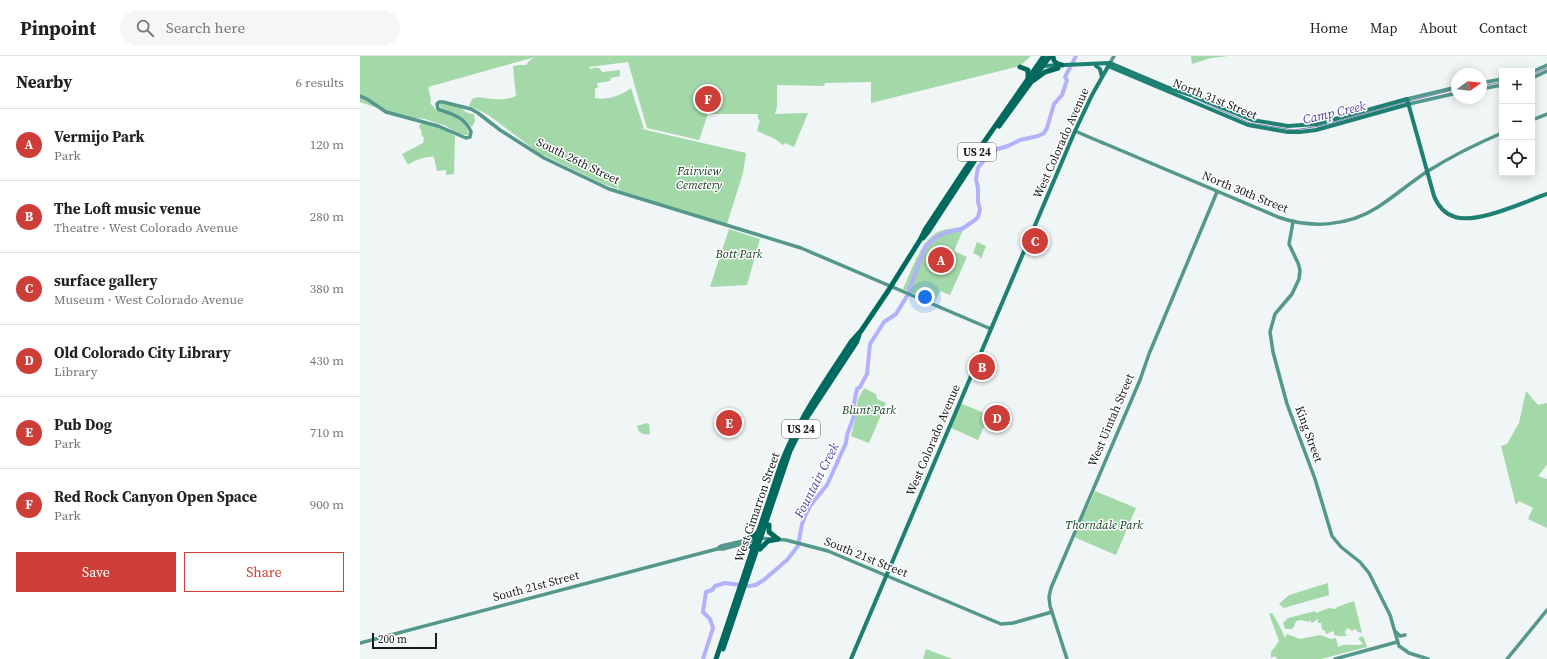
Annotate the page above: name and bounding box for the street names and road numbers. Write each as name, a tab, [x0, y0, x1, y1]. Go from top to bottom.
street label: North 31st Street	[1171, 75, 1260, 123]
street label: West Colorado Avenue	[1029, 85, 1093, 201]
street label: South 26th Street	[534, 134, 622, 188]
road number: US 24	[958, 143, 996, 161]
street label: North 30th Street	[1200, 167, 1290, 217]
street label: West Uintah Street	[1084, 371, 1138, 469]
street label: West Colorado Avenue	[902, 382, 964, 498]
street label: King Street	[1291, 404, 1327, 464]
road number: US 24	[782, 420, 820, 438]
street label: West Cimarron Street	[731, 450, 783, 564]
street label: South 21st Street	[822, 533, 910, 581]
street label: South 21st Street	[491, 567, 581, 605]

